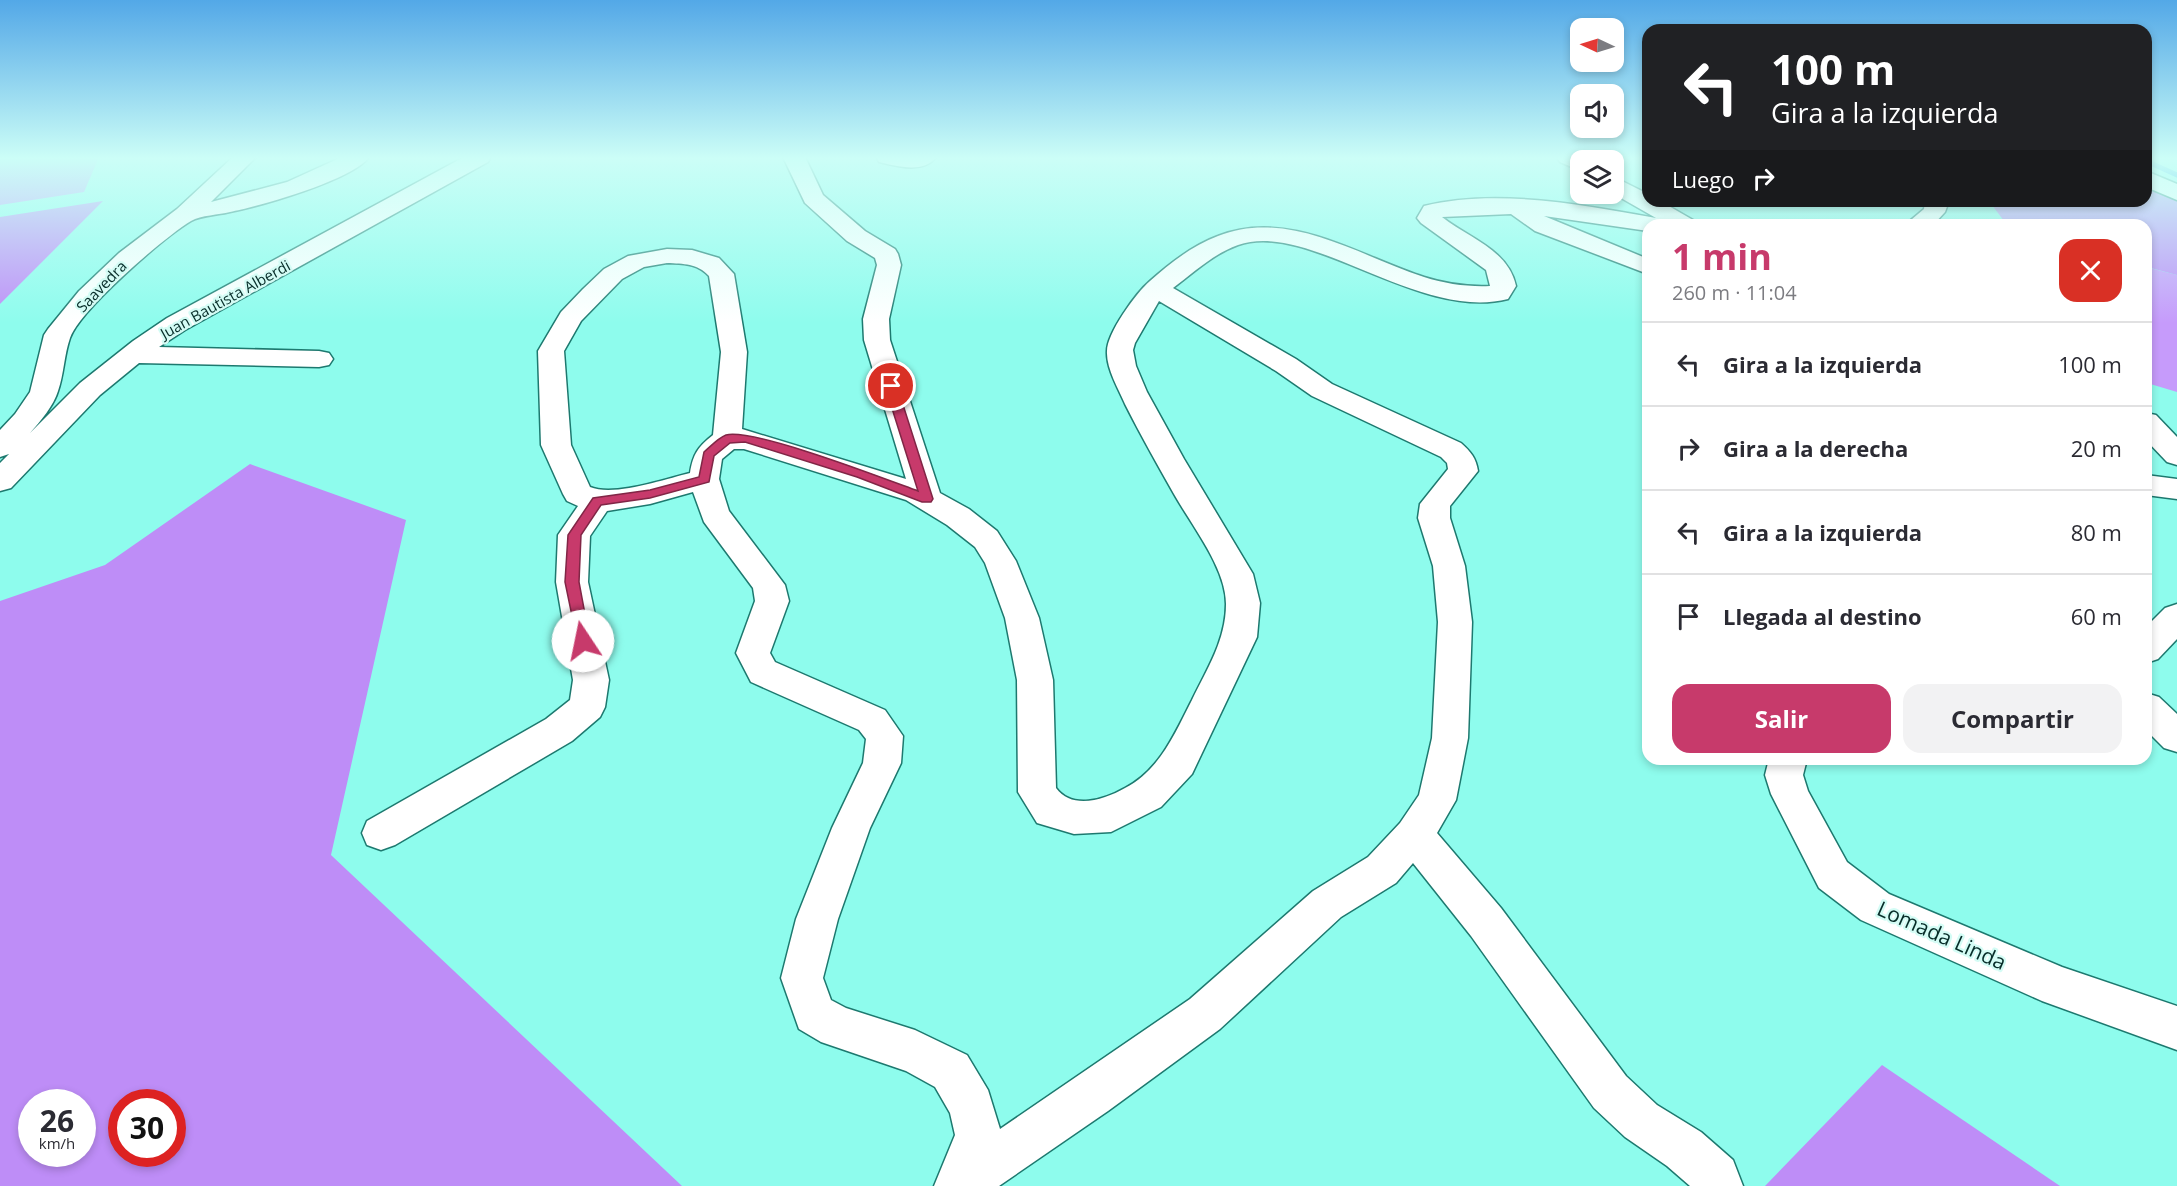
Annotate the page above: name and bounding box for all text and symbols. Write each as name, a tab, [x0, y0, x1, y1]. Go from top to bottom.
north arrow	[1570, 18, 1624, 72]
map controls	[1570, 18, 1624, 204]
text: 100 m	[1771, 40, 1895, 97]
icon: left	[1672, 48, 1750, 126]
button: sound	[1570, 84, 1624, 138]
text: Gira a la izquierda	[1771, 94, 1998, 131]
button: layers	[1570, 150, 1624, 204]
icon: right	[1747, 162, 1780, 195]
text: Luego	[1672, 164, 1735, 194]
text: 1 min	[1672, 232, 1772, 281]
button: close	[2059, 239, 2122, 302]
street label: Juan Bautista Alberdi	[155, 255, 294, 344]
street label: Saavedra	[71, 256, 131, 316]
text: 260 m · 11:04	[1672, 279, 1797, 306]
icon: left	[1672, 348, 1705, 381]
text: Gira a la izquierda	[1723, 349, 1922, 379]
text: 100 m	[2058, 349, 2122, 379]
pin	[865, 360, 916, 411]
icon: arrive	[874, 369, 907, 402]
icon: right	[1672, 432, 1705, 465]
text: Gira a la derecha	[1723, 433, 1908, 463]
text: 20 m	[2071, 433, 2122, 463]
icon: left	[1672, 516, 1705, 549]
text: Gira a la izquierda	[1723, 517, 1922, 547]
text: 80 m	[2071, 517, 2122, 547]
icon: arrive	[1672, 600, 1705, 633]
text: Llegada al destino	[1723, 601, 1922, 631]
text: 60 m	[2071, 601, 2122, 631]
position arrow	[551, 609, 615, 673]
button: Salir	[1672, 684, 1891, 753]
button: Compartir	[1903, 684, 2122, 753]
street label: Lomada Linda	[1873, 894, 2011, 976]
speed limit sign: 30	[108, 1089, 186, 1167]
text: 26	[40, 1100, 74, 1141]
text: km/h	[39, 1133, 75, 1153]

